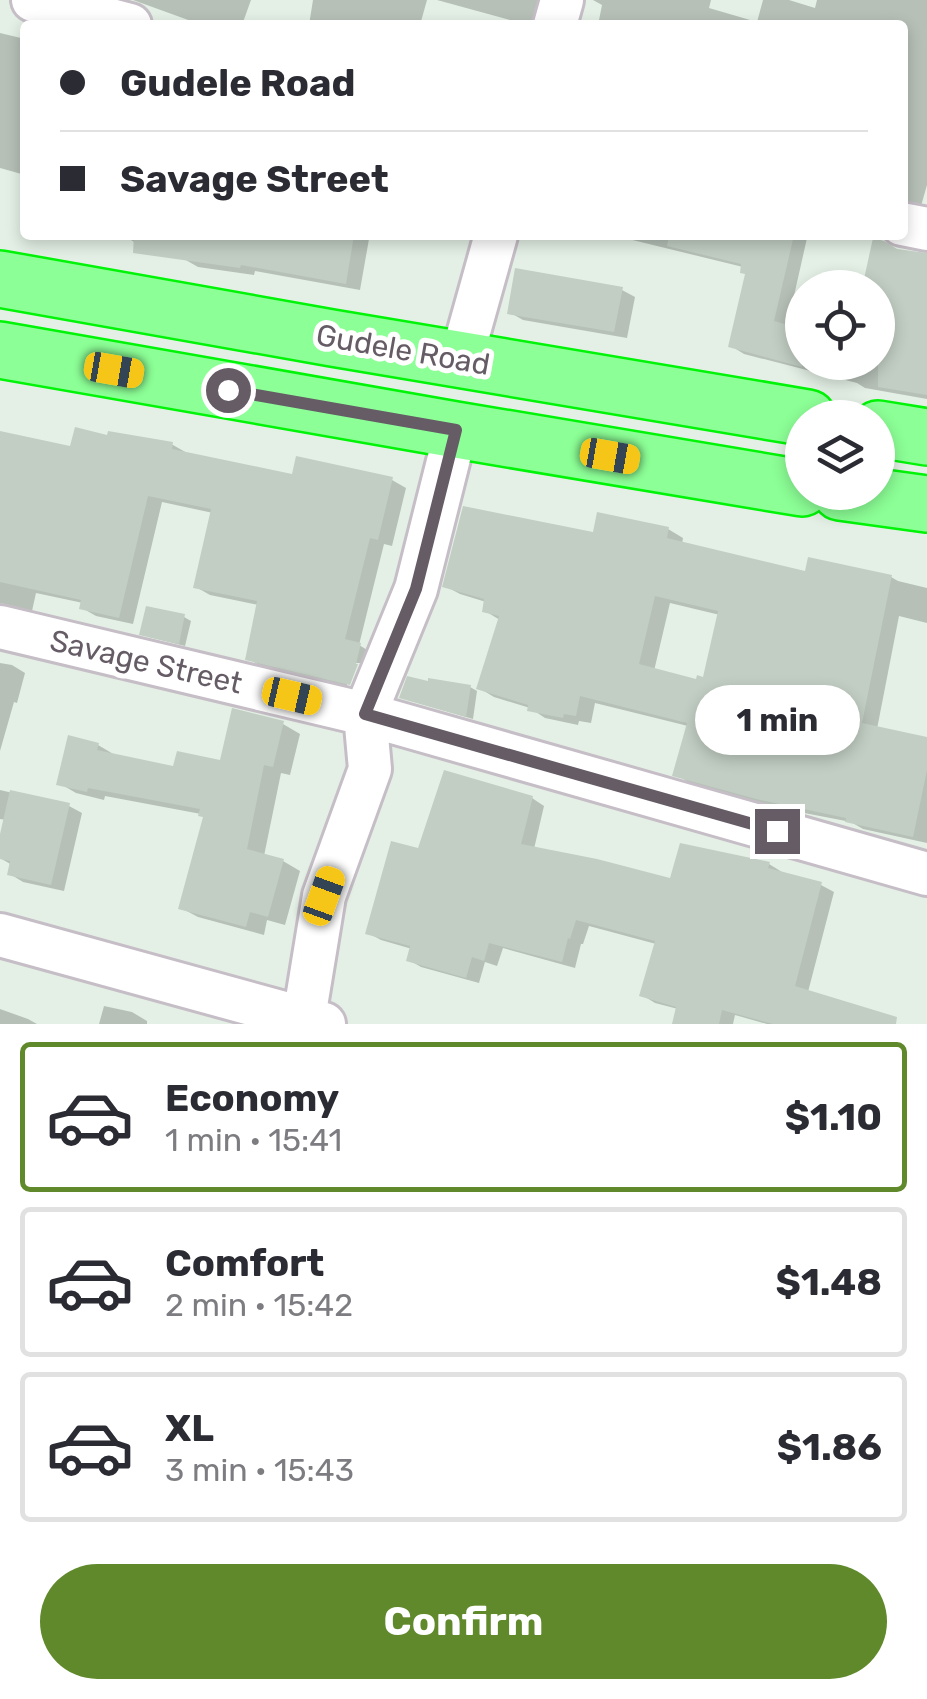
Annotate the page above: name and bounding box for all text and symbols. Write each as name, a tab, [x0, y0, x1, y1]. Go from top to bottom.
text: Gudele Road	[120, 60, 355, 106]
text: Savage Street	[120, 156, 389, 202]
map controls	[785, 270, 895, 510]
button: locate	[785, 270, 895, 380]
street label: Gudele Road	[313, 317, 493, 383]
car	[82, 350, 146, 390]
route start	[206, 368, 251, 413]
button: layers	[785, 400, 895, 510]
car	[578, 436, 642, 476]
street label: Savage Street	[46, 622, 246, 702]
car	[259, 675, 325, 717]
callout: 1 min	[694, 686, 860, 756]
text: 1 min	[737, 701, 818, 739]
route end	[755, 809, 800, 854]
car	[300, 863, 348, 929]
icon: car	[45, 1072, 135, 1162]
text: Economy	[165, 1075, 339, 1121]
text: $1.10	[785, 1094, 882, 1140]
text: 1 min · 15:41	[165, 1121, 342, 1159]
icon: car	[45, 1237, 135, 1327]
text: Comfort	[165, 1240, 324, 1286]
text: $1.48	[776, 1259, 882, 1305]
text: 2 min · 15:42	[165, 1286, 353, 1324]
icon: car	[45, 1402, 135, 1492]
text: XL	[165, 1405, 214, 1451]
text: $1.86	[777, 1424, 882, 1470]
text: 3 min · 15:43	[165, 1451, 354, 1489]
button: Confirm	[40, 1564, 887, 1679]

